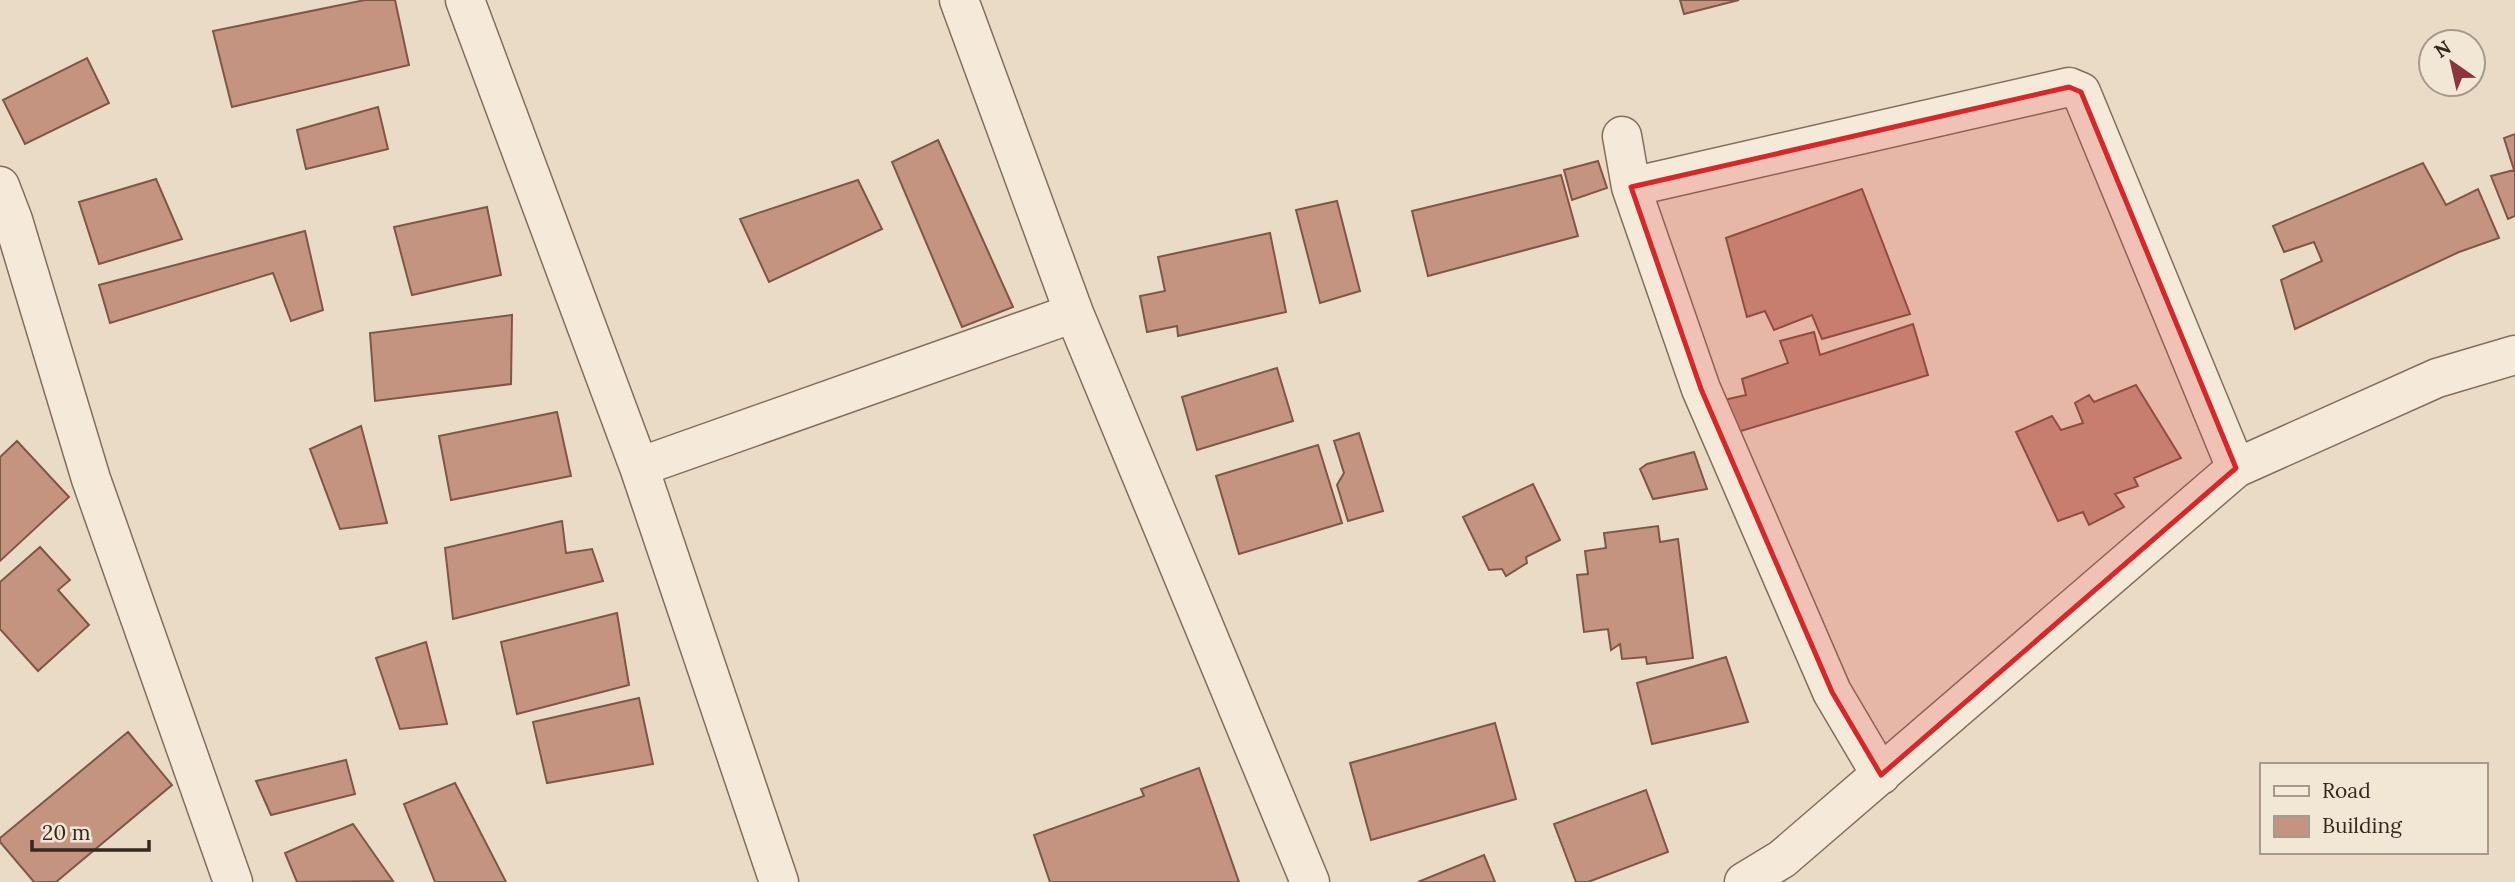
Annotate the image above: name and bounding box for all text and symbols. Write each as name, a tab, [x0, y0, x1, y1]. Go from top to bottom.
north arrow	[2417, 28, 2487, 98]
text: N	[2430, 35, 2456, 63]
legend	[2260, 763, 2487, 854]
text: Road	[2322, 777, 2371, 804]
scale bar	[32, 808, 149, 852]
text: Building	[2322, 812, 2402, 839]
text: 20 m	[42, 819, 91, 846]

